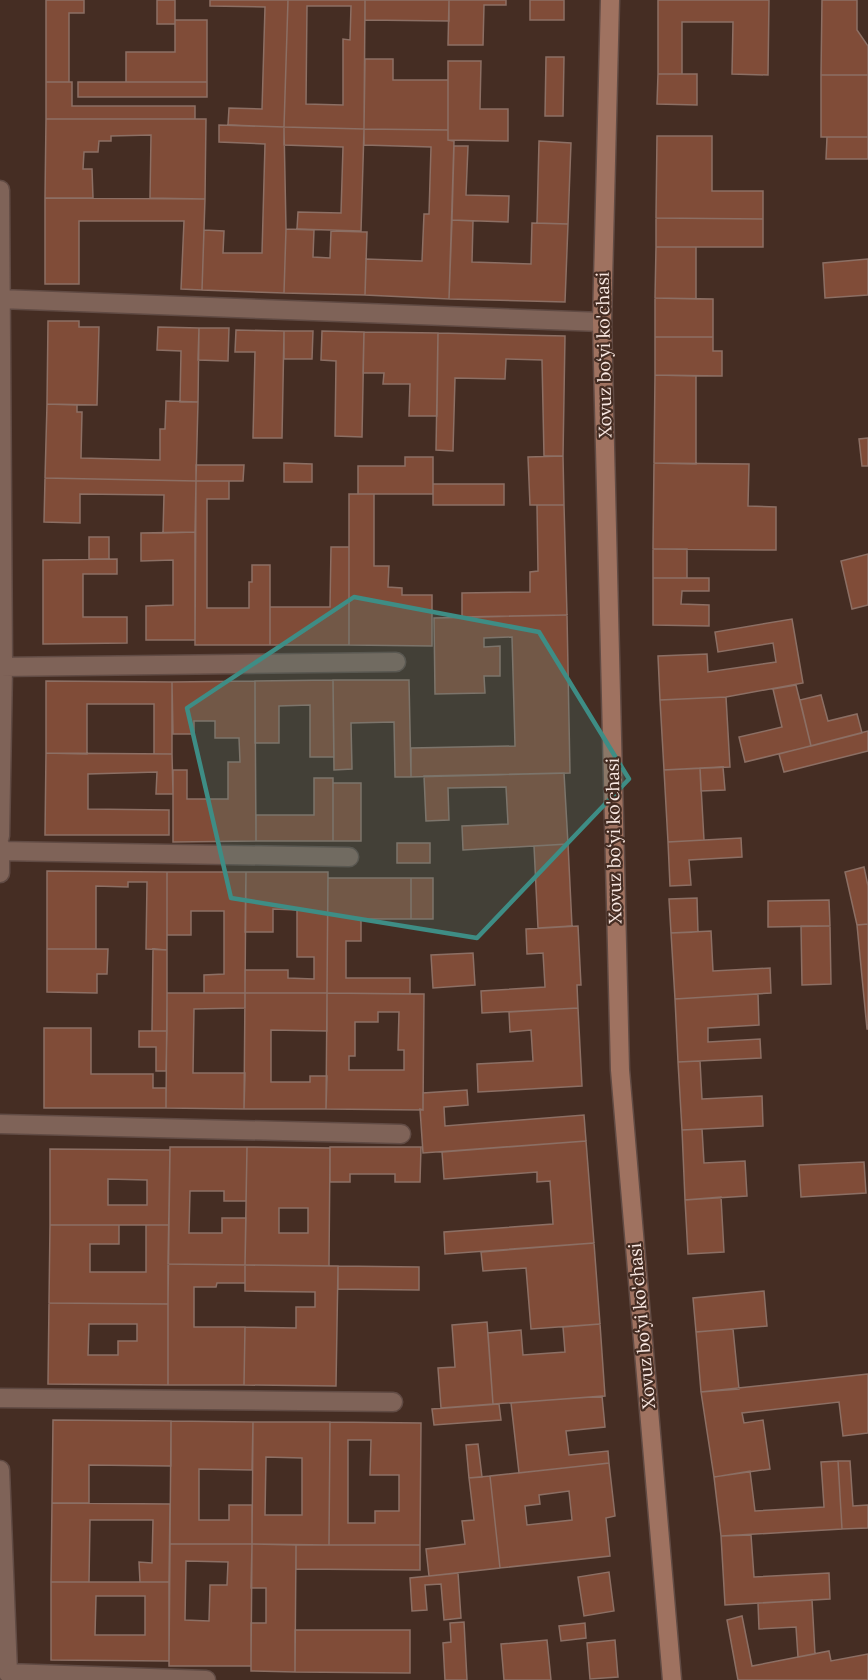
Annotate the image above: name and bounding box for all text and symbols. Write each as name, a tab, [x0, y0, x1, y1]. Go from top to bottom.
street label: Xovuz bo‘yi ko'chasi	[591, 272, 616, 438]
street label: Xovuz bo‘yi ko'chasi	[601, 758, 626, 924]
street label: Xovuz bo‘yi ko'chasi	[623, 1242, 660, 1410]

